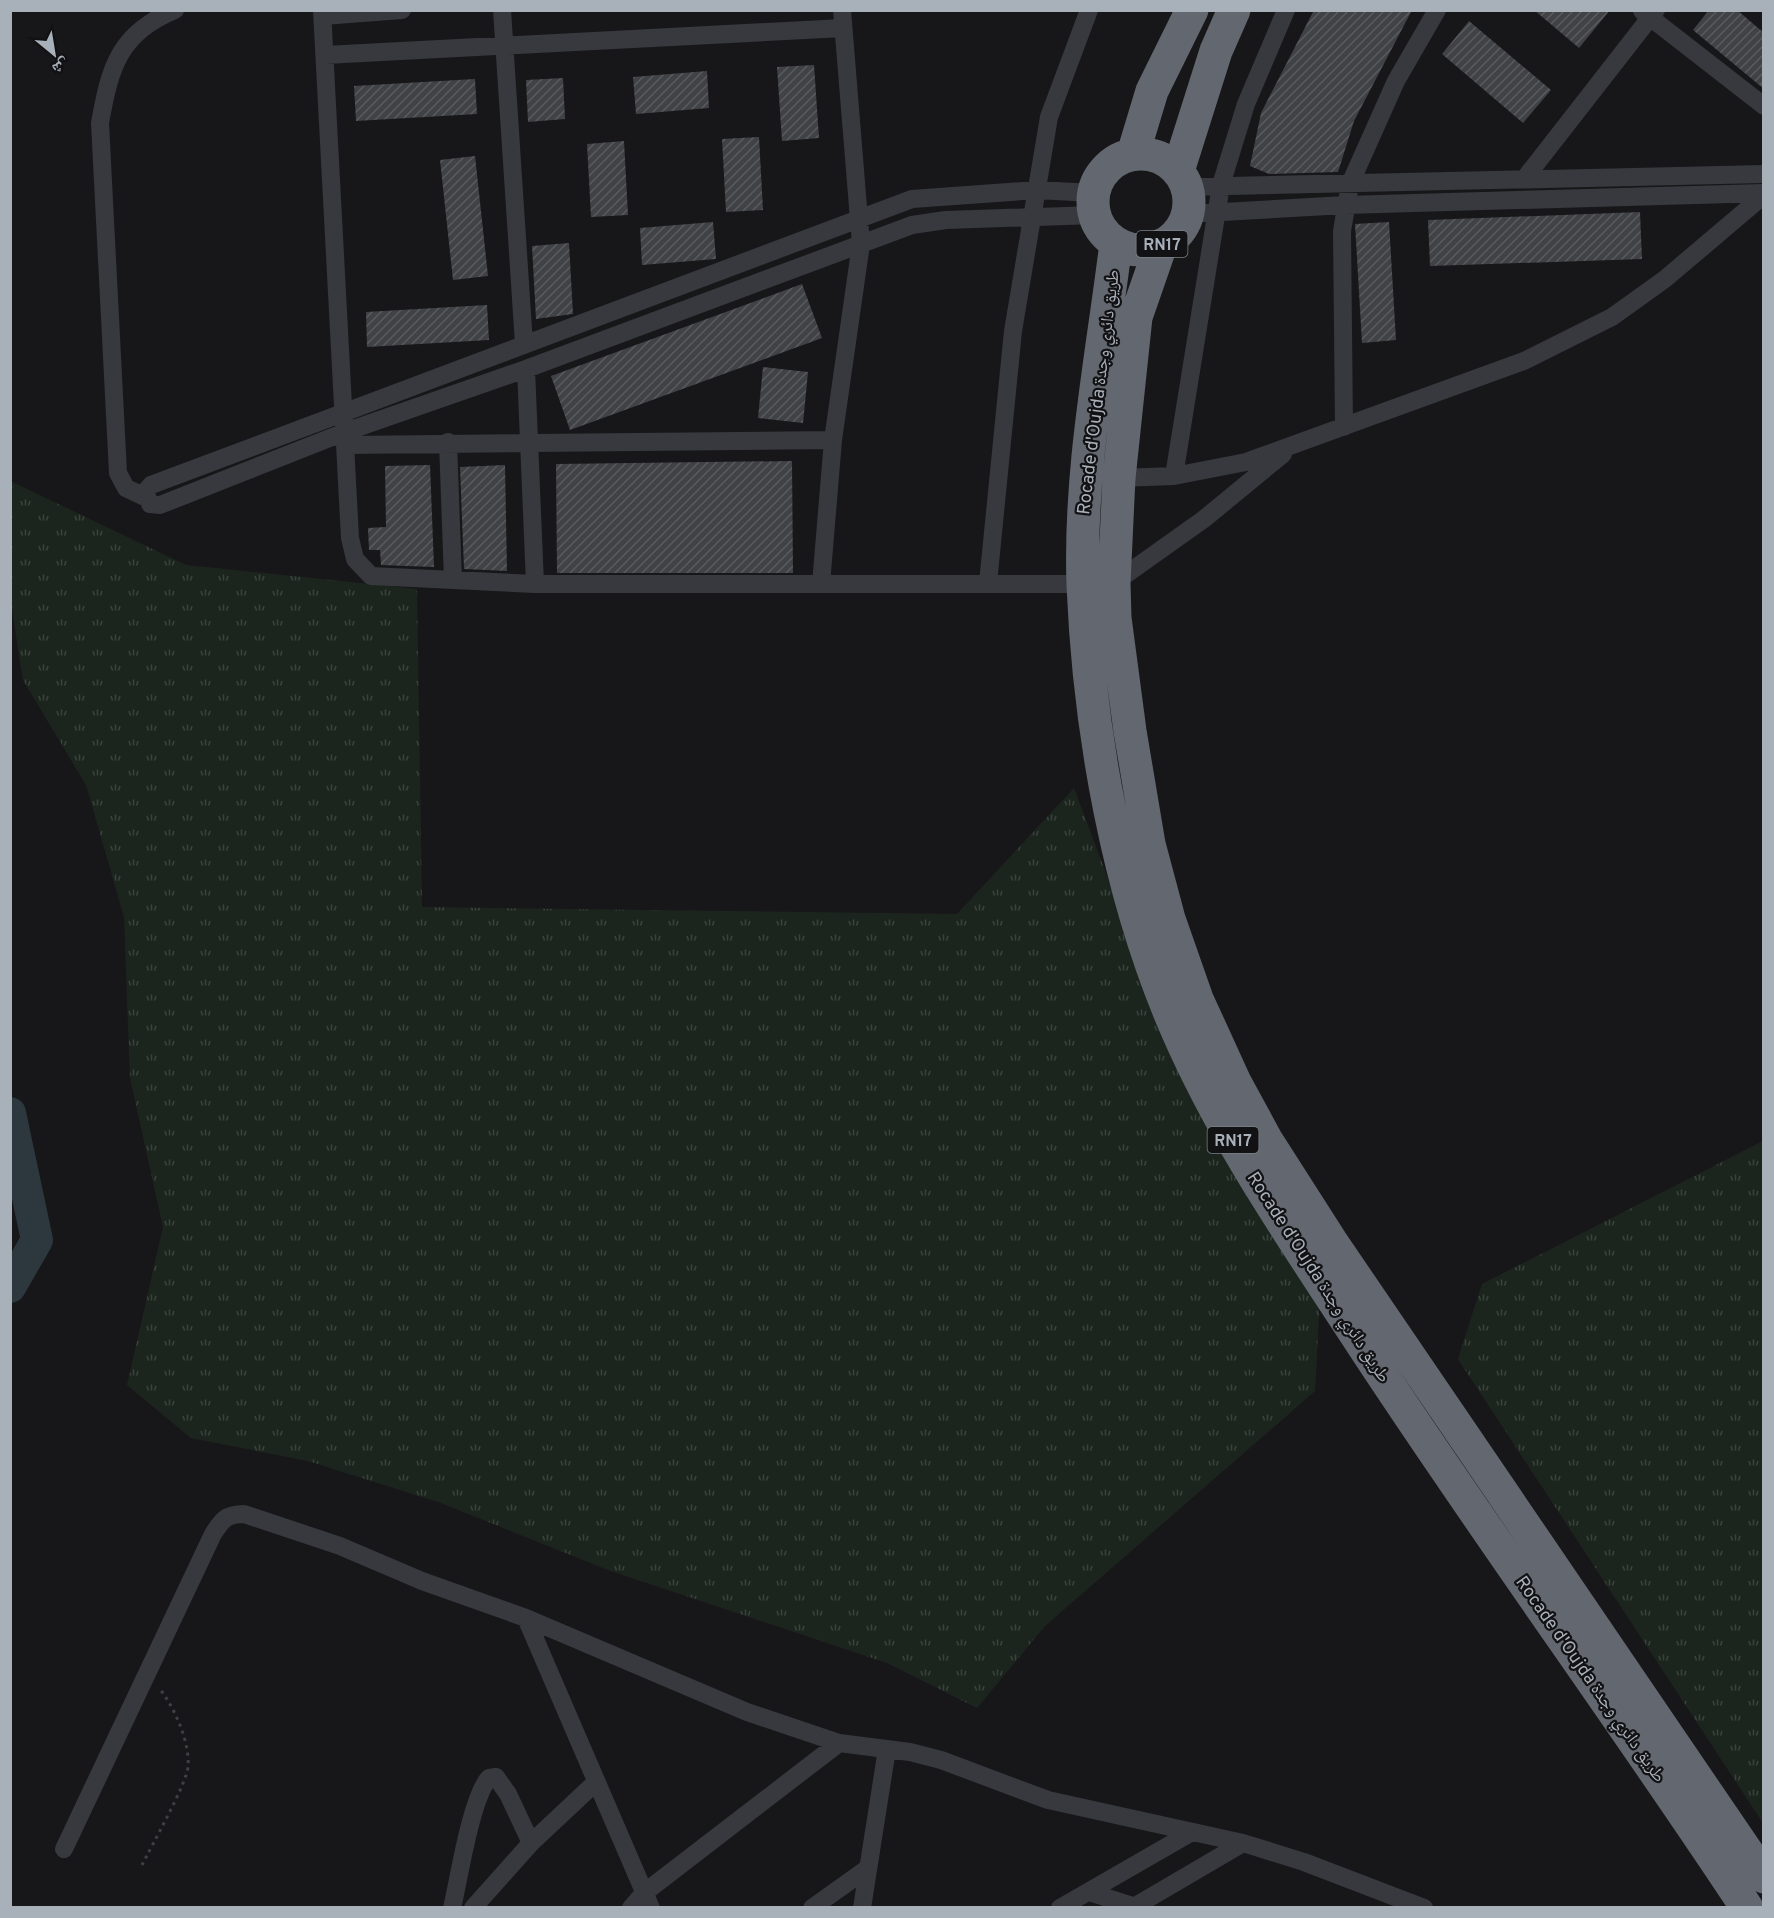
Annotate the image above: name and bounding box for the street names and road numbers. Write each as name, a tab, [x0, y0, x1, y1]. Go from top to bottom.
road number: RN17	[1136, 231, 1188, 257]
street label: Rocade d'Oujda طريق دائري وجدة	[1073, 268, 1128, 516]
road number: RN17	[1208, 1127, 1258, 1153]
street label: Rocade d'Oujda طريق دائري وجدة	[1240, 1168, 1395, 1388]
street label: Rocade d'Oujda طريق دائري وجدة	[1508, 1572, 1670, 1788]

